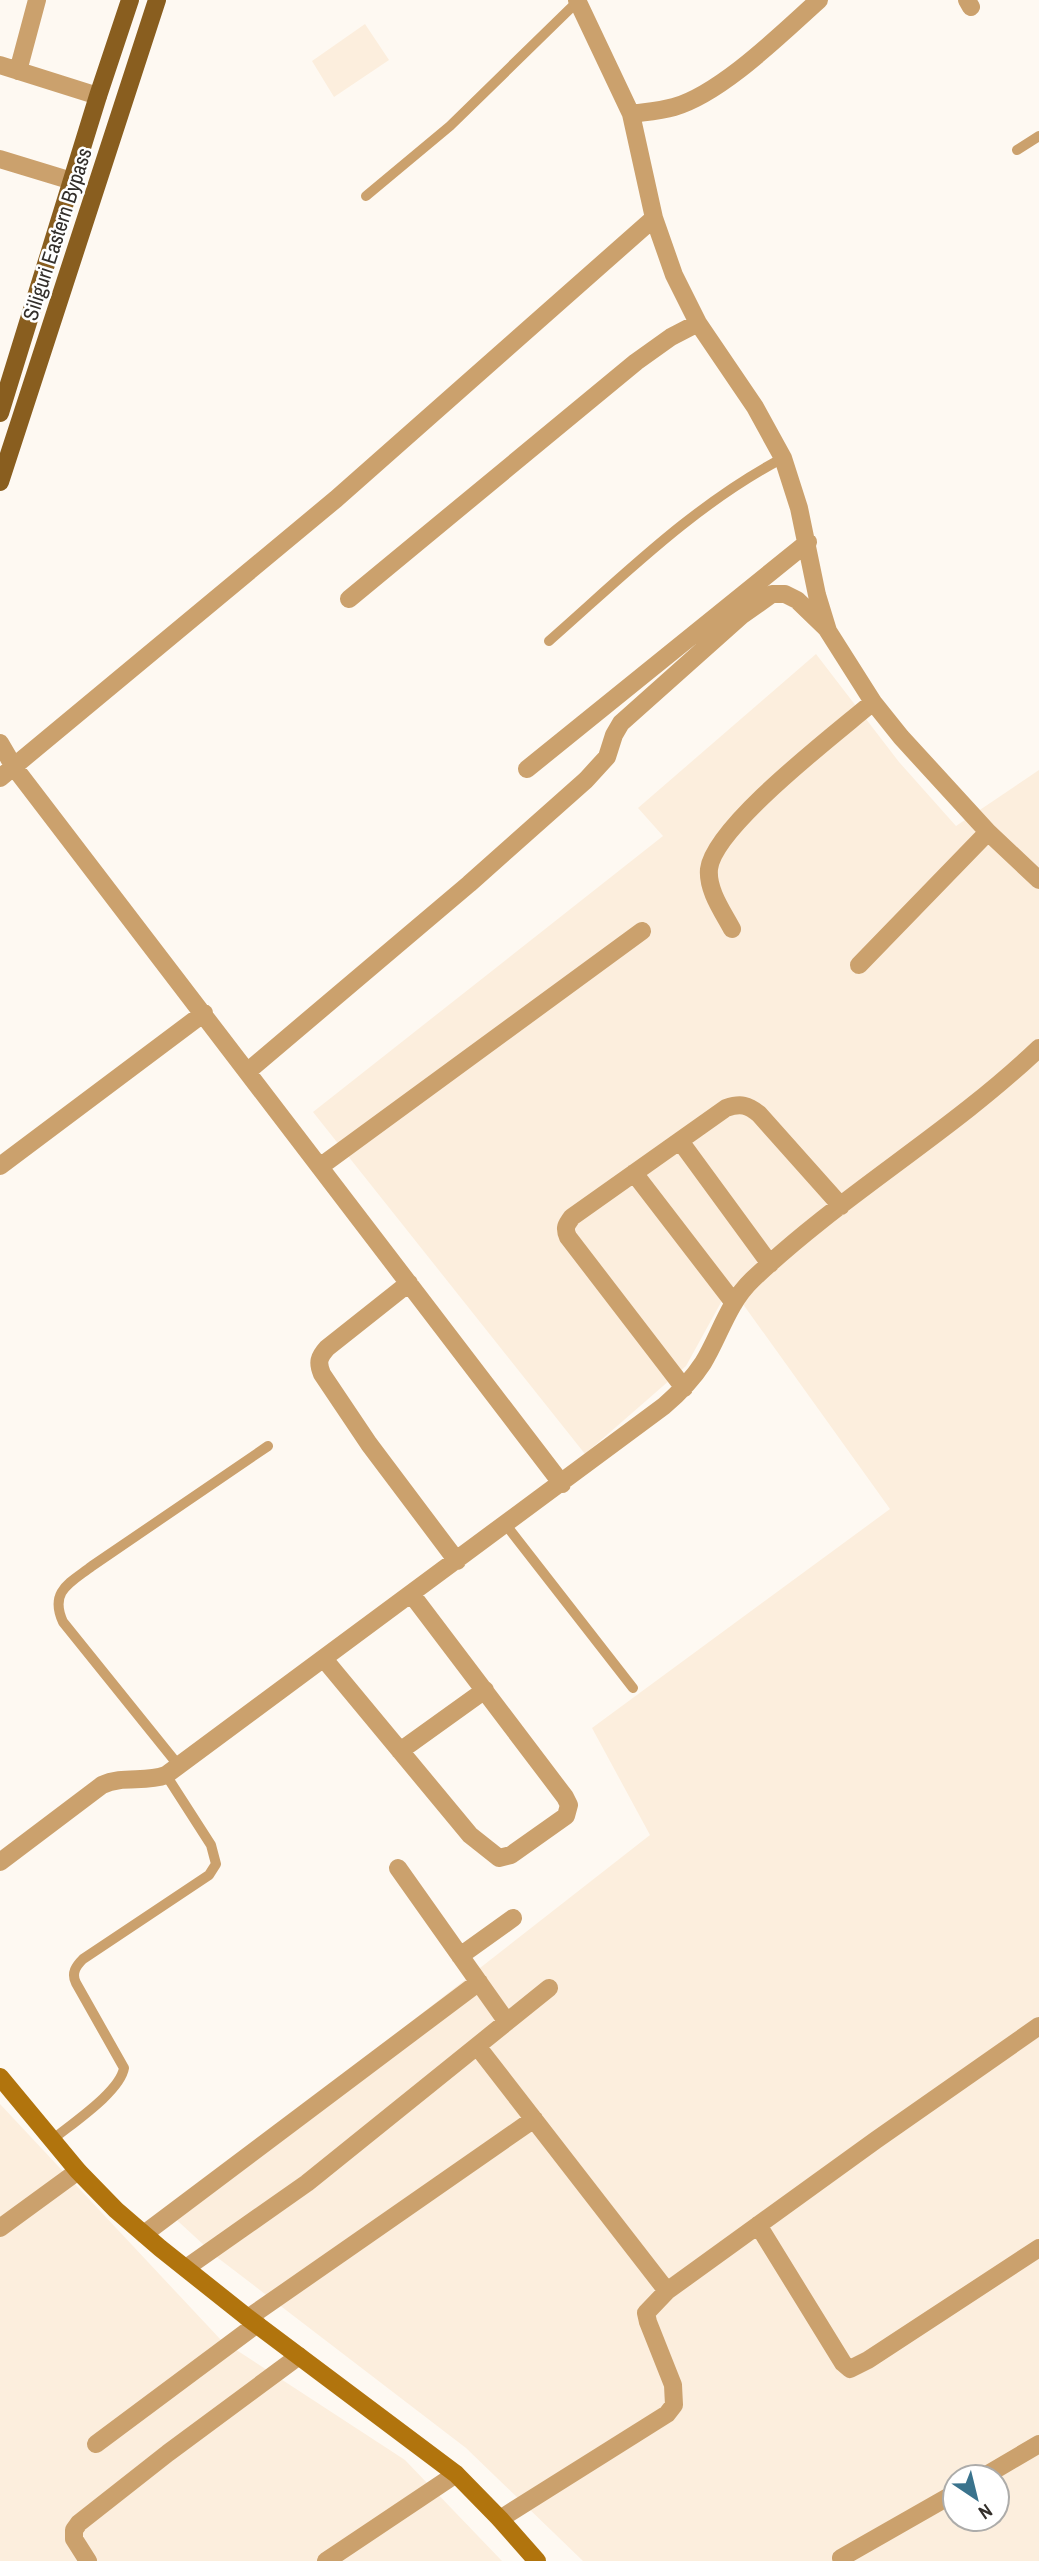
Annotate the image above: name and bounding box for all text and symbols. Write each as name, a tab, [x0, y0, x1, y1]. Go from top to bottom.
street label: Siliguri Eastern Bypass	[15, 144, 99, 324]
north arrow	[941, 2463, 1011, 2533]
text: N	[974, 2498, 998, 2526]

